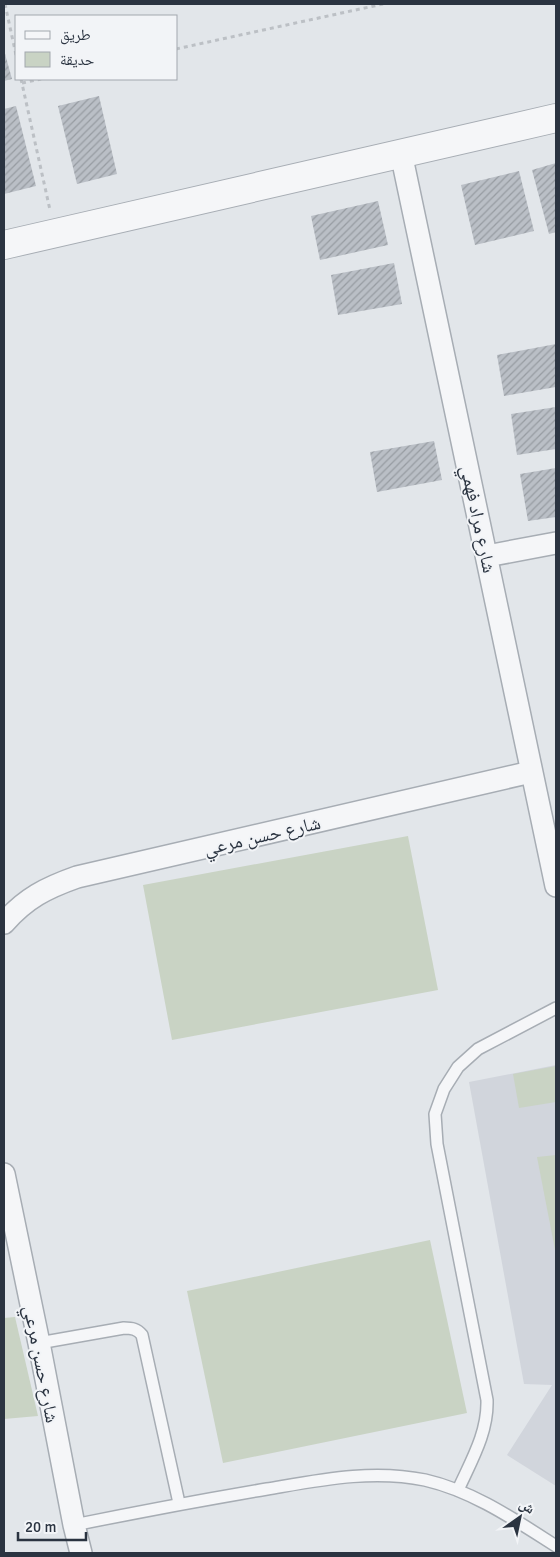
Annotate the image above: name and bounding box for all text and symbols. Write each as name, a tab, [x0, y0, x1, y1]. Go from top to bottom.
legend	[15, 15, 178, 80]
text: طريق	[60, 26, 91, 45]
text: حديقة	[60, 51, 95, 69]
street label: شارع مراد فهمي	[452, 463, 501, 576]
street label: شارع حسن مرعي	[201, 811, 324, 864]
street label: شارع حسن مرعي	[15, 1303, 64, 1426]
north arrow	[495, 1492, 545, 1542]
text: ش	[516, 1495, 538, 1518]
scale bar	[18, 1510, 85, 1542]
text: 20 m	[25, 1518, 56, 1536]

